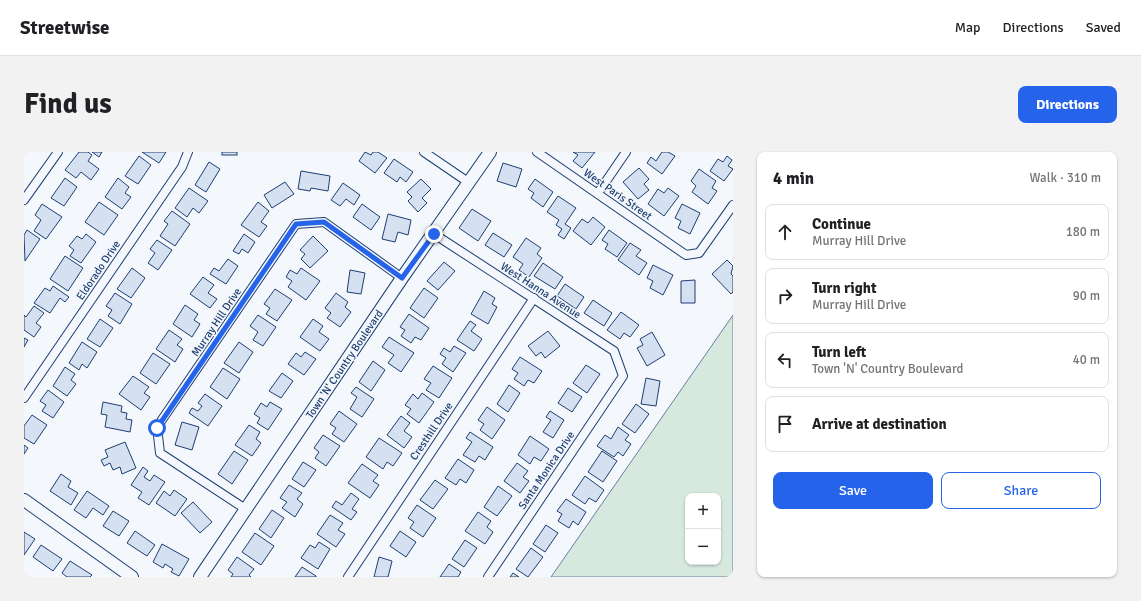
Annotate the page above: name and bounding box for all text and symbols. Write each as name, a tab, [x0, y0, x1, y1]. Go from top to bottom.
text: Streetwise	[20, 16, 110, 40]
text: Map	[955, 19, 981, 36]
text: Directions	[1003, 19, 1064, 36]
text: Saved	[1086, 19, 1121, 36]
button: Directions	[1018, 86, 1117, 123]
text: Find us	[24, 87, 112, 121]
street label: West Paris Street	[581, 166, 654, 223]
text: 4 min	[773, 168, 814, 189]
text: Walk · 310 m	[1030, 170, 1101, 186]
text: Continue	[812, 215, 871, 233]
icon: ahead	[774, 221, 796, 243]
text: 180 m	[1066, 224, 1100, 240]
route end	[425, 225, 443, 243]
text: Murray Hill Drive	[812, 233, 906, 249]
street label: Eldorado Drive	[74, 238, 123, 303]
street label: West Hanna Avenue	[498, 260, 583, 321]
text: Turn right	[812, 279, 877, 297]
icon: right	[774, 285, 796, 307]
street label: Murray Hill Drive	[189, 286, 244, 359]
text: 90 m	[1073, 288, 1100, 304]
text: Murray Hill Drive	[812, 297, 906, 313]
street label: Town 'N' Country Boulevard	[303, 307, 386, 421]
text: Turn left	[812, 343, 866, 361]
icon: left	[774, 349, 796, 371]
text: 40 m	[1073, 352, 1100, 368]
text: Town 'N' Country Boulevard	[812, 361, 963, 377]
street label: Cresthill Drive	[407, 400, 456, 463]
icon: arrive	[774, 413, 796, 435]
text: Arrive at destination	[812, 415, 947, 433]
route start	[148, 419, 166, 437]
street label: Santa Monica Drive	[516, 429, 577, 512]
button: Save	[773, 472, 933, 509]
button: Share	[941, 472, 1101, 509]
map controls	[685, 493, 721, 565]
button: +	[685, 493, 721, 529]
button: −	[685, 529, 721, 565]

